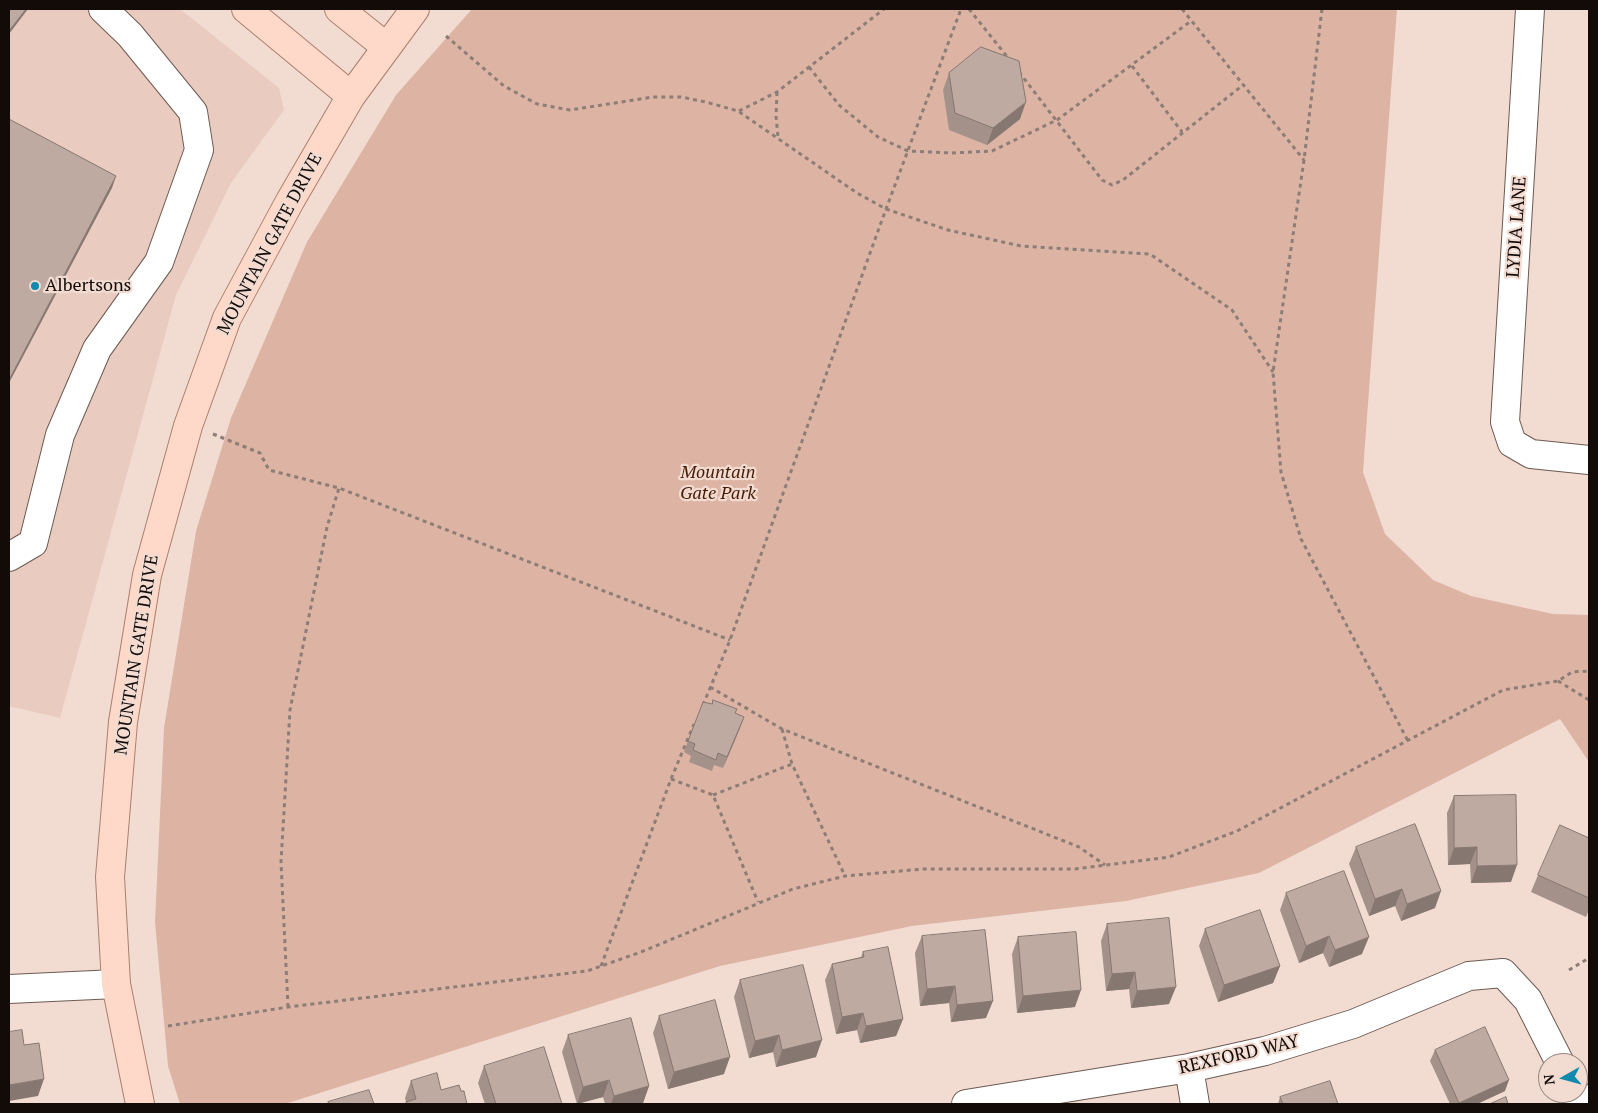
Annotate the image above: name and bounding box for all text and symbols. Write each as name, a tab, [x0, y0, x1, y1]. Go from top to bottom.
street label: MOUNTAIN GATE DRIVE	[213, 149, 327, 339]
street label: LYDIA LANE	[1503, 176, 1531, 278]
place label: Albertsons	[45, 275, 131, 297]
marker: Albertsons	[29, 280, 41, 292]
park label: Mountain Gate Park	[680, 462, 756, 504]
street label: MOUNTAIN GATE DRIVE	[110, 553, 164, 757]
street label: REXFORD WAY	[1177, 1031, 1301, 1079]
north arrow	[1538, 1053, 1588, 1103]
text: N	[1539, 1073, 1559, 1086]

